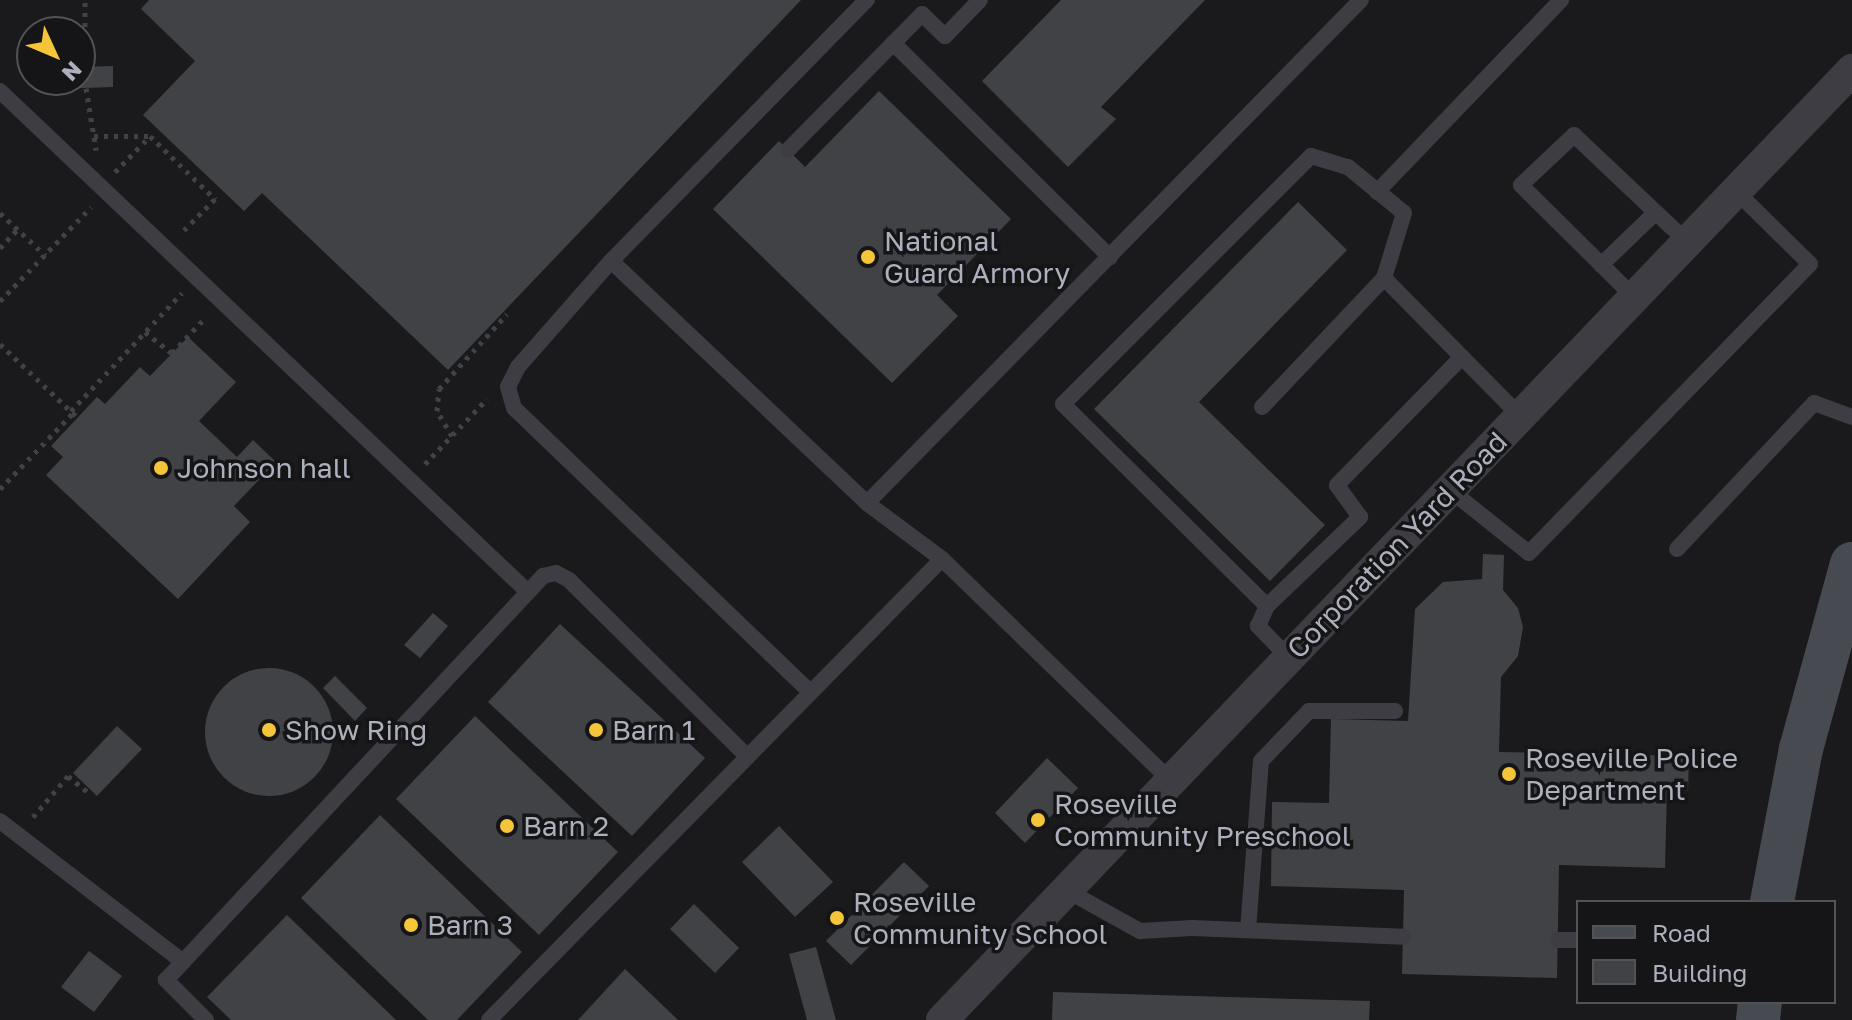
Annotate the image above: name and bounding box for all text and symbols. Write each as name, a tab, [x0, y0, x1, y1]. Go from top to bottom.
north arrow	[16, 16, 96, 96]
text: N	[57, 56, 88, 87]
place label: National Guard Armory	[884, 224, 1070, 290]
marker: National Guard Armory	[859, 248, 877, 266]
street label: Corporation Yard Road	[1280, 425, 1514, 665]
place label: Johnson hall	[177, 451, 351, 485]
marker: Johnson hall	[152, 459, 170, 477]
place label: Show Ring	[285, 713, 427, 747]
place label: Barn 1	[612, 713, 695, 747]
marker: Show Ring	[260, 721, 278, 739]
marker: Barn 1	[587, 721, 605, 739]
place label: Roseville Police Department	[1525, 741, 1738, 807]
marker: Roseville Police Department	[1500, 765, 1518, 783]
place label: Roseville Community Preschool	[1054, 787, 1351, 853]
place label: Barn 2	[523, 809, 609, 843]
marker: Roseville Community Preschool	[1029, 811, 1047, 829]
marker: Barn 2	[498, 817, 516, 835]
place label: Roseville Community School	[853, 885, 1107, 951]
legend	[1576, 900, 1836, 1004]
place label: Barn 3	[427, 908, 513, 942]
marker: Roseville Community School	[828, 909, 846, 927]
marker: Barn 3	[402, 916, 420, 934]
text: Road	[1652, 918, 1711, 947]
text: Building	[1652, 958, 1747, 987]

